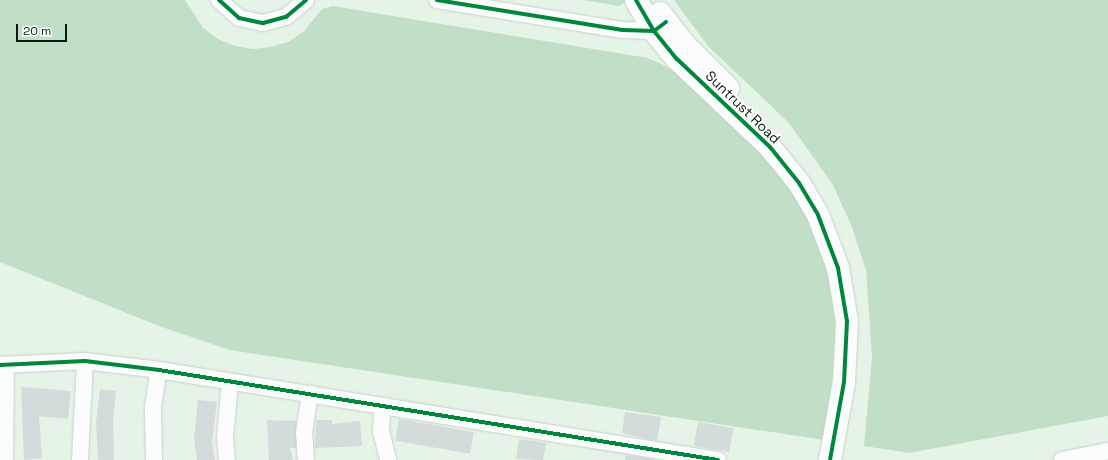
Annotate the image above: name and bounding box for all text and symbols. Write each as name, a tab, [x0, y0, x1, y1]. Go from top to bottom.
scale bar	[18, 16, 69, 42]
text: 20 m	[23, 23, 51, 39]
street label: Suntrust Road	[702, 67, 784, 147]

